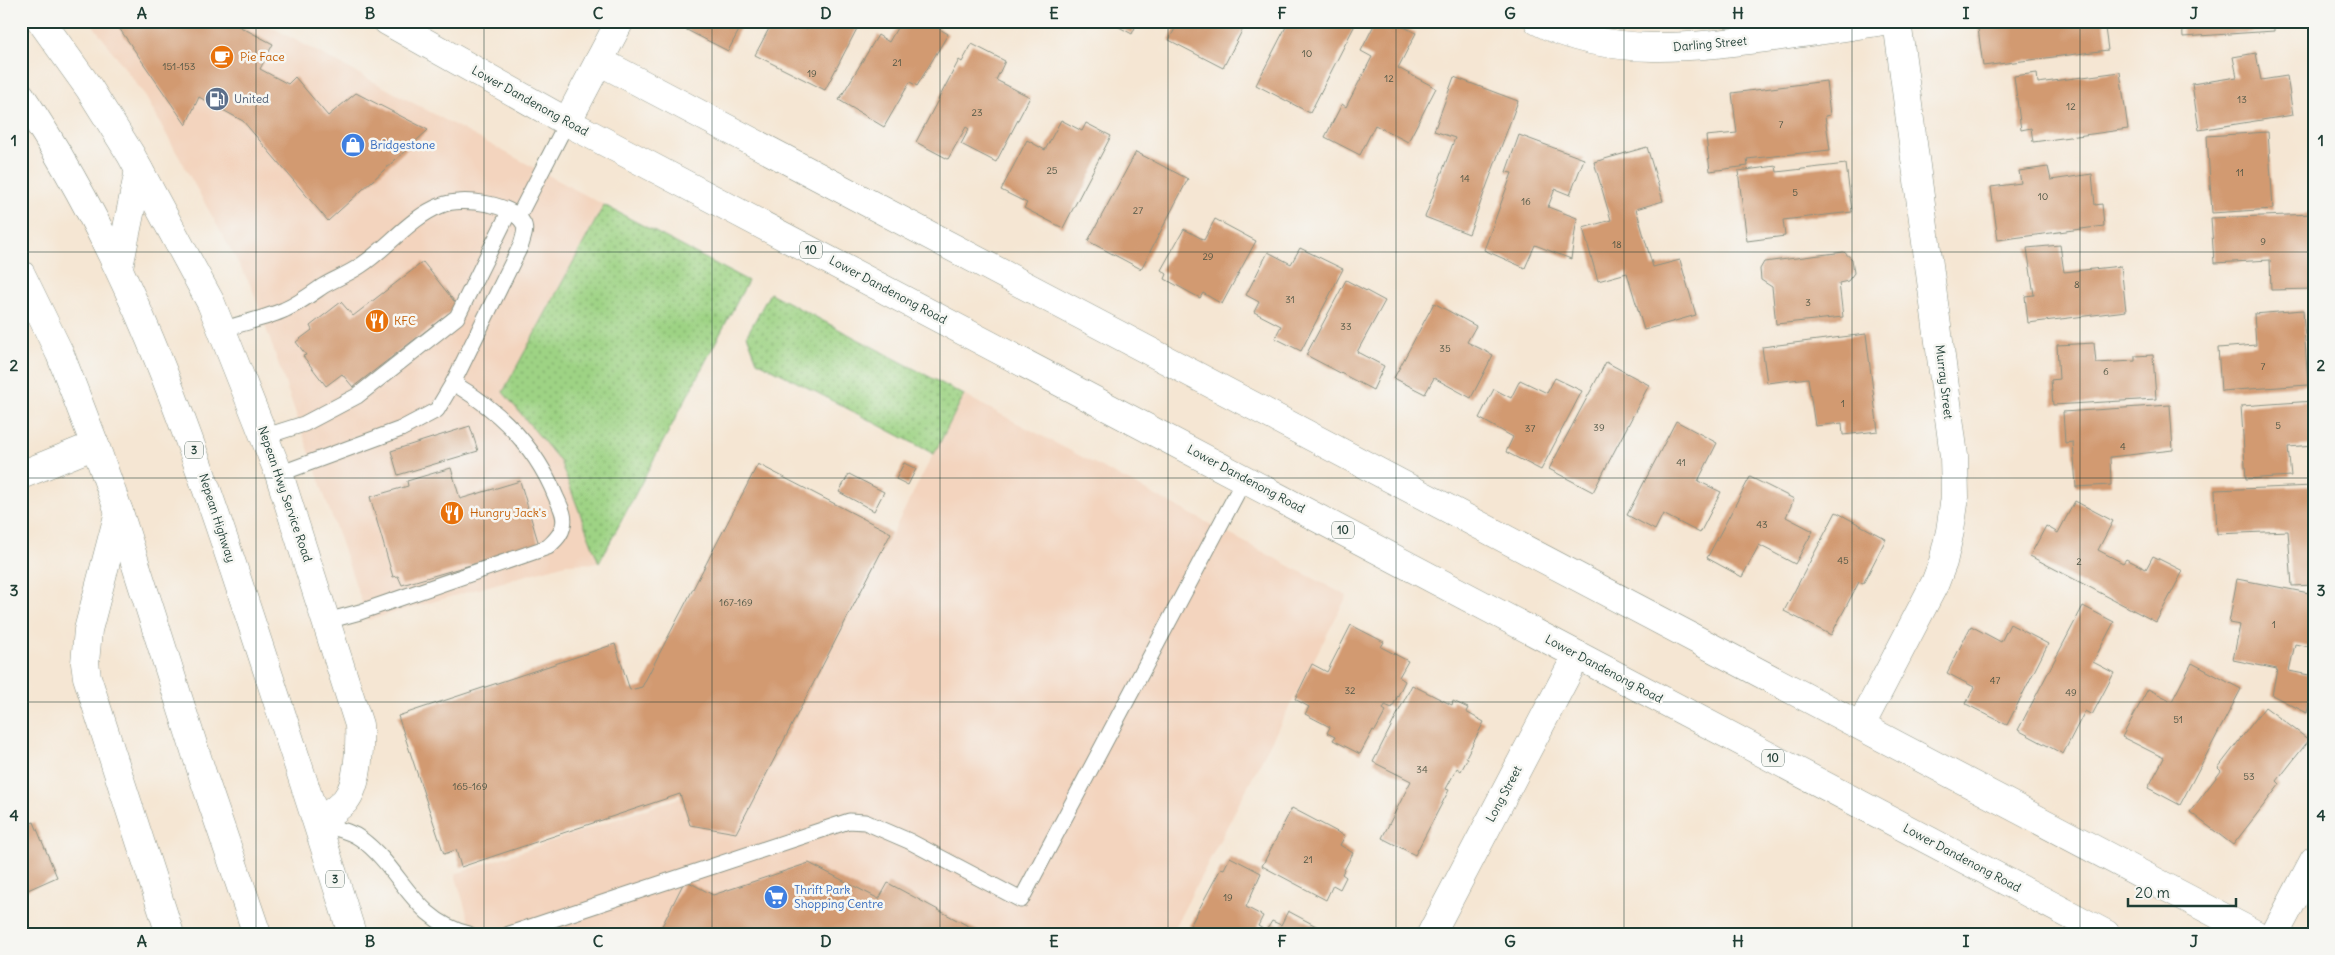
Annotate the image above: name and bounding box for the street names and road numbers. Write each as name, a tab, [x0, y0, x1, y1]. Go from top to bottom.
street label: Darling Street	[1672, 33, 1748, 54]
street label: Lower Dandenong Road	[469, 62, 591, 139]
road number: 10	[800, 242, 822, 258]
street label: Lower Dandenong Road	[827, 252, 950, 327]
street label: Murray Street	[1932, 344, 1956, 420]
street label: Nepean Hwy Service Road	[255, 424, 316, 564]
street label: Lower Dandenong Road	[1185, 441, 1308, 516]
road number: 3	[185, 442, 203, 458]
street label: Nepean Highway	[196, 472, 239, 564]
road number: 10	[1332, 522, 1354, 538]
street label: Lower Dandenong Road	[1543, 631, 1666, 706]
road number: 10	[1762, 750, 1784, 766]
street label: Long Street	[1482, 763, 1525, 825]
street label: Lower Dandenong Road	[1901, 820, 2024, 895]
road number: 3	[326, 871, 344, 888]

